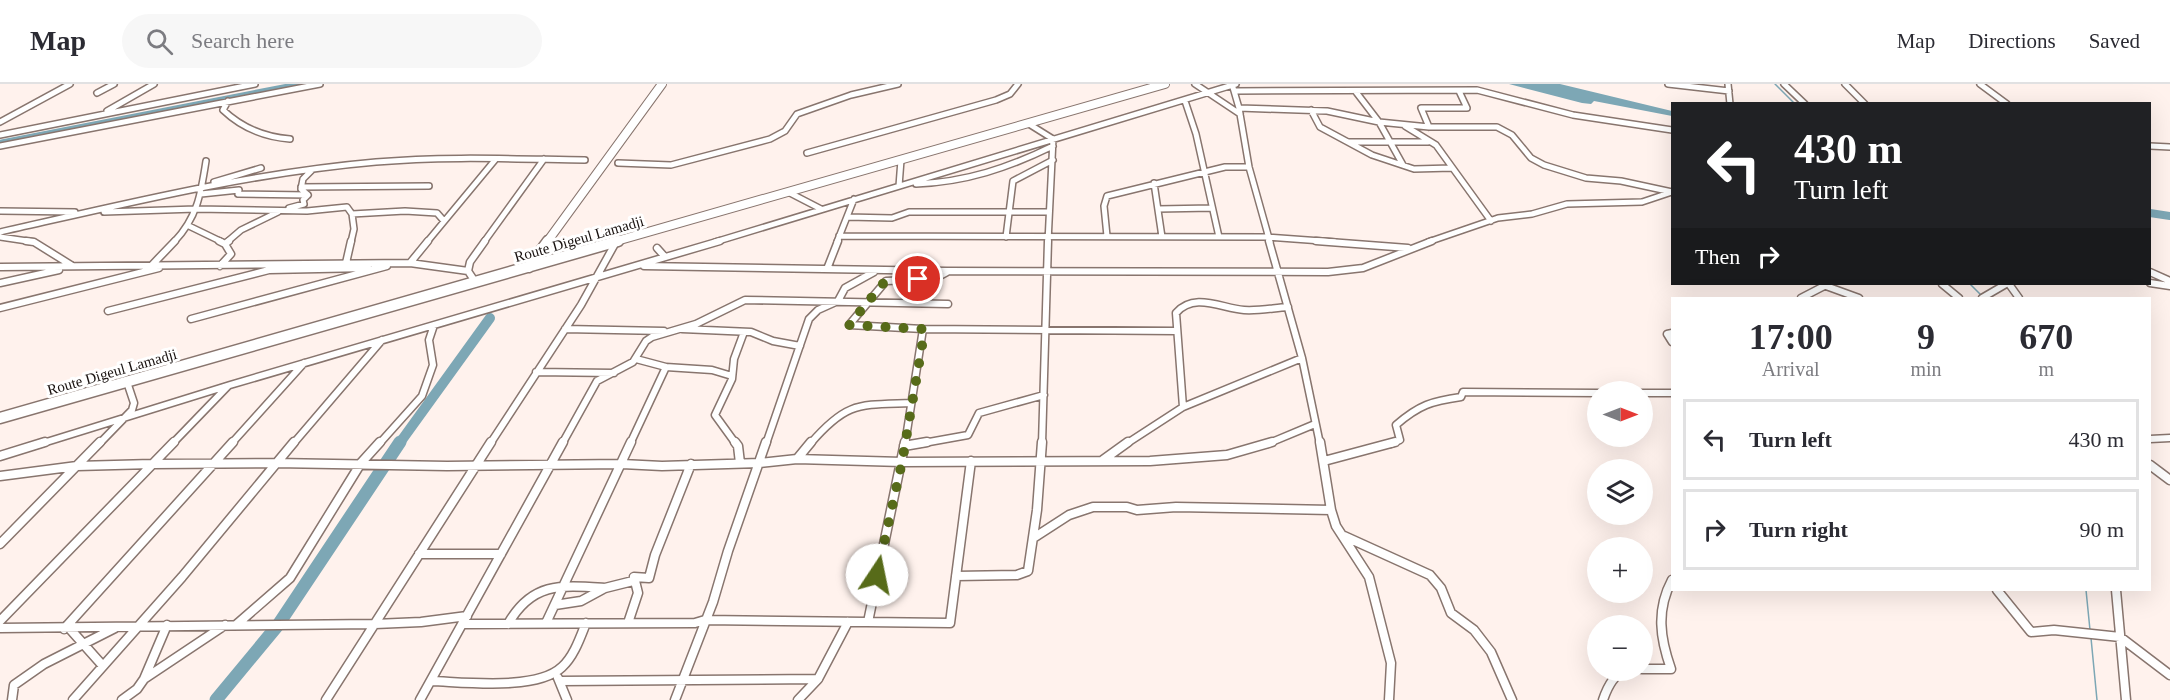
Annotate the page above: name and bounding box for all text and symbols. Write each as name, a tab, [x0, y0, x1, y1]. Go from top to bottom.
search box	[122, 14, 542, 68]
text: Map	[30, 25, 86, 56]
icon: search	[143, 25, 176, 58]
text: Search here	[191, 28, 294, 53]
text: Map	[1897, 29, 1935, 53]
text: Directions	[1968, 29, 2056, 53]
text: Saved	[2089, 29, 2140, 53]
icon: left	[1695, 126, 1773, 204]
text: 430 m	[1794, 126, 1903, 172]
text: Turn left	[1794, 175, 1888, 205]
street label: Route Digeul Lamadji	[512, 213, 646, 265]
icon: right	[1752, 240, 1785, 273]
text: Then	[1695, 244, 1740, 269]
pin	[892, 253, 943, 304]
icon: arrive	[901, 262, 934, 295]
text: 17:00	[1749, 317, 1833, 357]
text: 9	[1917, 317, 1935, 357]
text: 670	[2019, 317, 2073, 357]
street label: Route Digeul Lamadji	[45, 346, 179, 398]
text: Arrival	[1762, 358, 1820, 380]
text: min	[1910, 358, 1942, 380]
text: m	[2039, 358, 2054, 380]
north arrow	[1587, 381, 1653, 447]
map controls	[1587, 381, 1653, 681]
icon: left	[1698, 423, 1731, 456]
text: Turn left	[1749, 427, 1832, 452]
text: 430 m	[2068, 427, 2124, 452]
button: layers	[1587, 459, 1653, 525]
icon: right	[1698, 513, 1731, 546]
text: Turn right	[1749, 517, 1848, 542]
text: 90 m	[2079, 517, 2124, 542]
button: +	[1587, 537, 1653, 603]
position arrow	[845, 543, 909, 607]
button: −	[1587, 615, 1653, 681]

